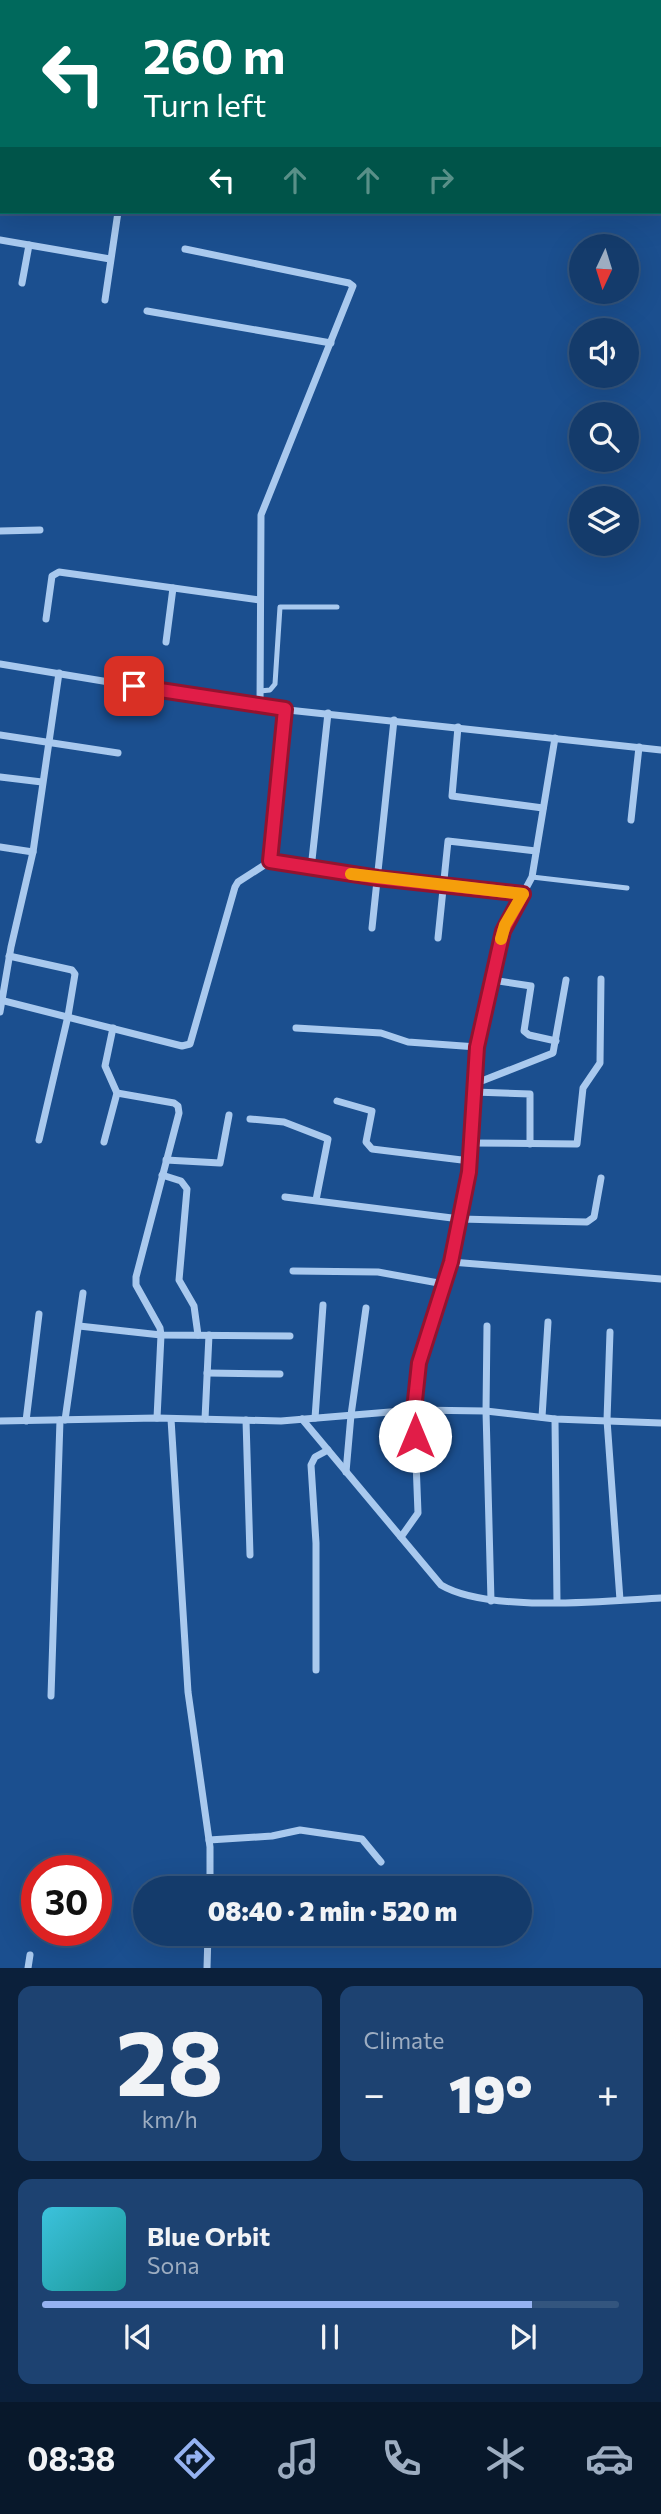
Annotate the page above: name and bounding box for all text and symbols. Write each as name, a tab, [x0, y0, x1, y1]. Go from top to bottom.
text: 260 m	[143, 24, 285, 84]
icon: left	[28, 28, 119, 119]
text: Turn left	[143, 84, 267, 124]
icon: left	[203, 161, 241, 199]
icon: ahead	[276, 161, 314, 199]
icon: ahead	[349, 161, 387, 199]
icon: right	[422, 161, 460, 199]
north arrow	[569, 234, 639, 304]
map controls	[569, 234, 639, 556]
button: sound	[569, 318, 639, 388]
button: search	[569, 402, 639, 472]
button: layers	[569, 486, 639, 556]
pin	[104, 656, 164, 716]
icon: arrive	[115, 667, 153, 705]
position arrow	[378, 1399, 452, 1473]
speed limit sign: 30	[21, 1855, 112, 1946]
text: 08:40 · 2 min · 520 m	[208, 1895, 457, 1926]
text: 28	[116, 2003, 224, 2115]
text: Climate	[364, 2026, 445, 2054]
text: 19°	[449, 2060, 533, 2124]
text: −	[364, 2069, 385, 2116]
text: +	[597, 2069, 619, 2116]
text: km/h	[142, 2105, 198, 2133]
text: Blue Orbit	[147, 2220, 270, 2251]
text: Sona	[147, 2251, 199, 2279]
icon: previous	[119, 2318, 157, 2356]
icon: pause	[311, 2318, 349, 2356]
icon: next	[504, 2318, 542, 2356]
icon: directions	[170, 2434, 219, 2483]
icon: music	[274, 2434, 323, 2483]
icon: phone	[377, 2434, 426, 2483]
icon: climate	[481, 2434, 530, 2483]
icon: car	[585, 2434, 634, 2483]
text: 08:38	[27, 2438, 115, 2478]

